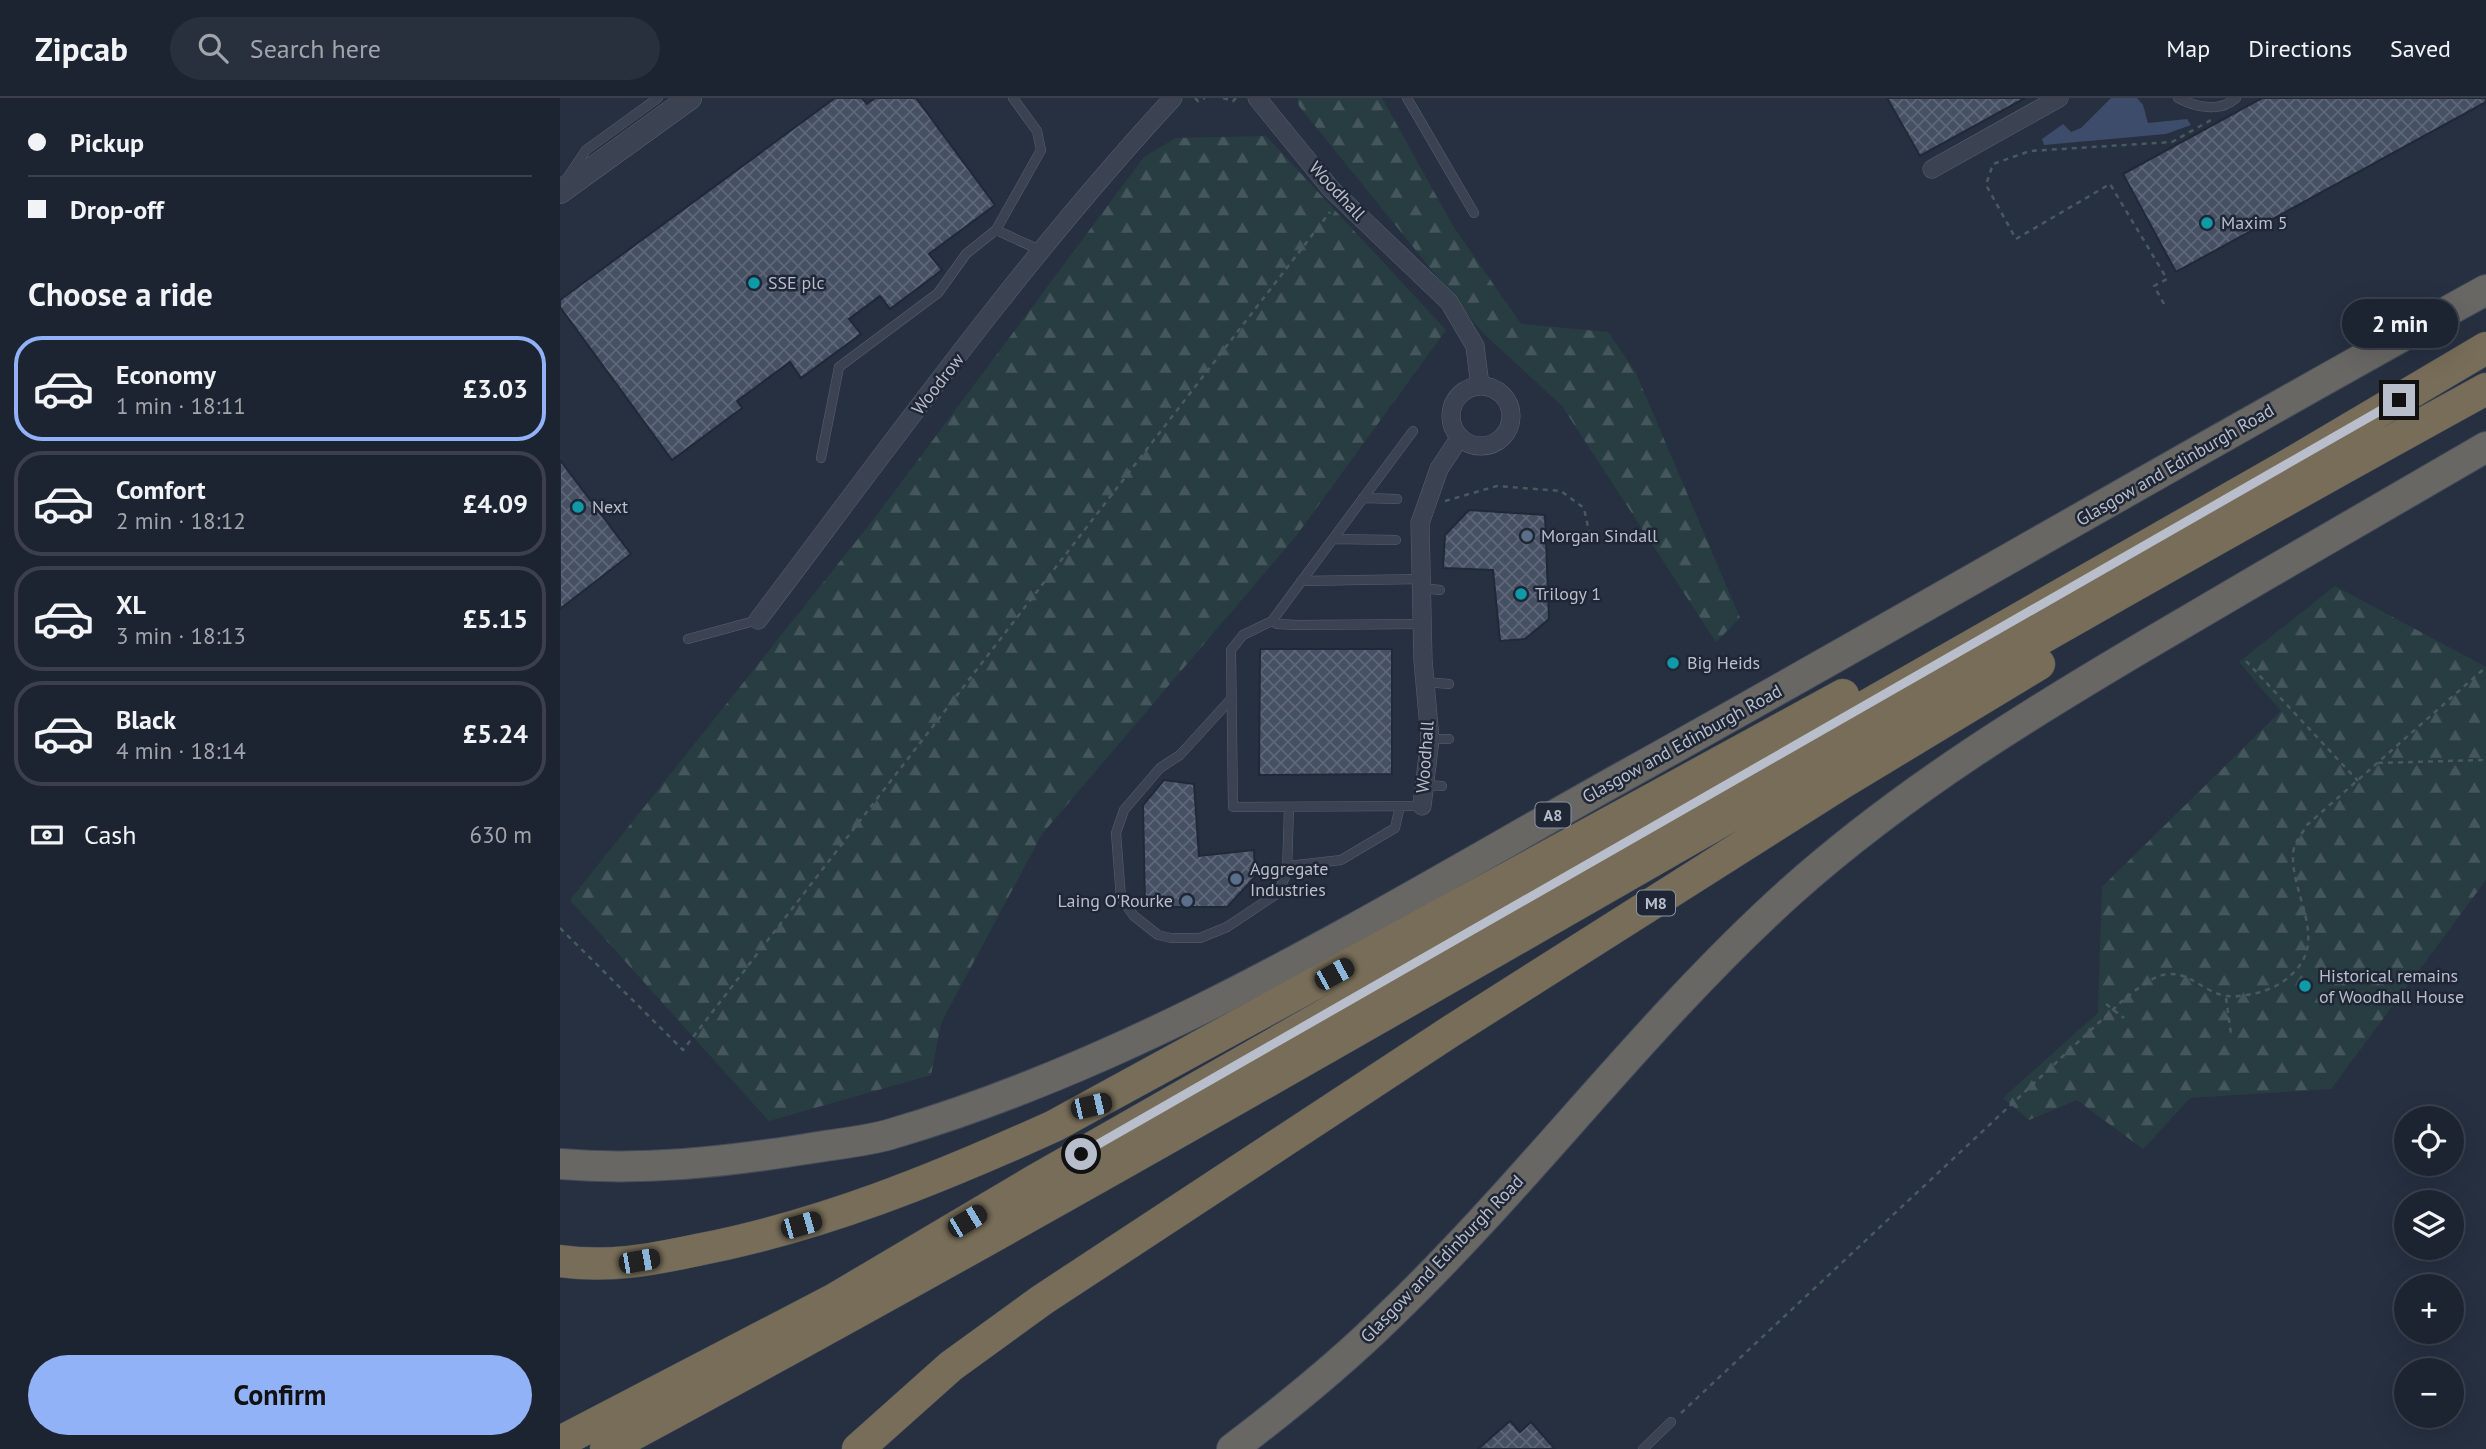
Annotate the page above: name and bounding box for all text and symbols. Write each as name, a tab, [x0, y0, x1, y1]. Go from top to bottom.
search box	[170, 17, 660, 80]
text: Zipcab	[35, 27, 128, 70]
icon: search	[194, 29, 232, 67]
text: Search here	[250, 32, 381, 65]
text: Map	[2166, 33, 2210, 64]
text: Directions	[2248, 33, 2352, 64]
text: Saved	[2390, 33, 2451, 64]
text: Pickup	[70, 126, 144, 159]
street label: Woodhall	[1304, 156, 1371, 226]
text: Drop-off	[70, 193, 164, 226]
place label: Maxim 5	[2221, 211, 2288, 234]
marker: Maxim 5	[2199, 215, 2215, 231]
place label: SSE plc	[768, 271, 825, 294]
text: Choose a ride	[28, 273, 213, 315]
marker: SSE plc	[746, 275, 762, 291]
callout: 2 min	[2341, 299, 2457, 348]
text: 2 min	[2372, 309, 2428, 338]
street label: Woodrow	[906, 348, 969, 419]
icon: car	[32, 357, 95, 420]
text: Economy	[116, 358, 216, 391]
text: £3.03	[463, 372, 528, 405]
route end	[2383, 384, 2415, 416]
text: 1 min · 18:11	[116, 391, 246, 420]
street label: Glasgow and Edinburgh Road	[2072, 398, 2278, 531]
icon: car	[32, 472, 95, 535]
text: Comfort	[116, 473, 206, 506]
text: £4.09	[463, 487, 528, 520]
place label: Next	[592, 495, 628, 518]
marker: Next	[570, 499, 586, 515]
text: 2 min · 18:12	[116, 506, 246, 535]
place label: Morgan Sindall	[1541, 524, 1658, 547]
marker: Morgan Sindall	[1519, 528, 1535, 544]
place label: Trilogy 1	[1535, 582, 1601, 605]
marker: Trilogy 1	[1513, 586, 1529, 602]
icon: car	[32, 587, 95, 650]
text: XL	[116, 588, 146, 621]
text: £5.15	[463, 602, 528, 635]
text: 3 min · 18:13	[116, 621, 246, 650]
place label: Big Heids	[1687, 651, 1760, 674]
marker: Big Heids	[1665, 655, 1681, 671]
street label: Glasgow and Edinburgh Road	[1578, 679, 1786, 808]
icon: car	[32, 702, 95, 765]
text: Black	[116, 703, 176, 736]
text: £5.24	[463, 717, 528, 750]
street label: Woodhall	[1411, 719, 1439, 794]
text: 4 min · 18:14	[116, 736, 246, 765]
road number: A8	[1536, 802, 1570, 828]
icon: cash	[28, 816, 66, 854]
text: Cash	[84, 818, 136, 851]
text: 630 m	[470, 820, 532, 849]
place label: Aggregate Industries	[1250, 857, 1328, 901]
marker: Aggregate Industries	[1228, 871, 1244, 887]
place label: Laing O'Rourke	[1058, 889, 1173, 912]
road number: M8	[1637, 890, 1675, 916]
marker: Laing O'Rourke	[1179, 893, 1195, 909]
car	[1311, 955, 1358, 993]
place label: Historical remains of Woodhall House	[2319, 964, 2464, 1008]
marker: Historical remains of Woodhall House	[2297, 978, 2313, 994]
car	[1069, 1091, 1114, 1121]
map controls	[2394, 1106, 2464, 1428]
button: locate	[2394, 1106, 2464, 1176]
route start	[1065, 1138, 1097, 1170]
street label: Glasgow and Edinburgh Road	[1355, 1170, 1528, 1347]
button: layers	[2394, 1190, 2464, 1260]
car	[944, 1201, 991, 1241]
car	[778, 1209, 825, 1241]
car	[617, 1247, 662, 1275]
button: +	[2394, 1274, 2464, 1344]
button: Confirm	[28, 1355, 532, 1435]
button: −	[2394, 1358, 2464, 1428]

